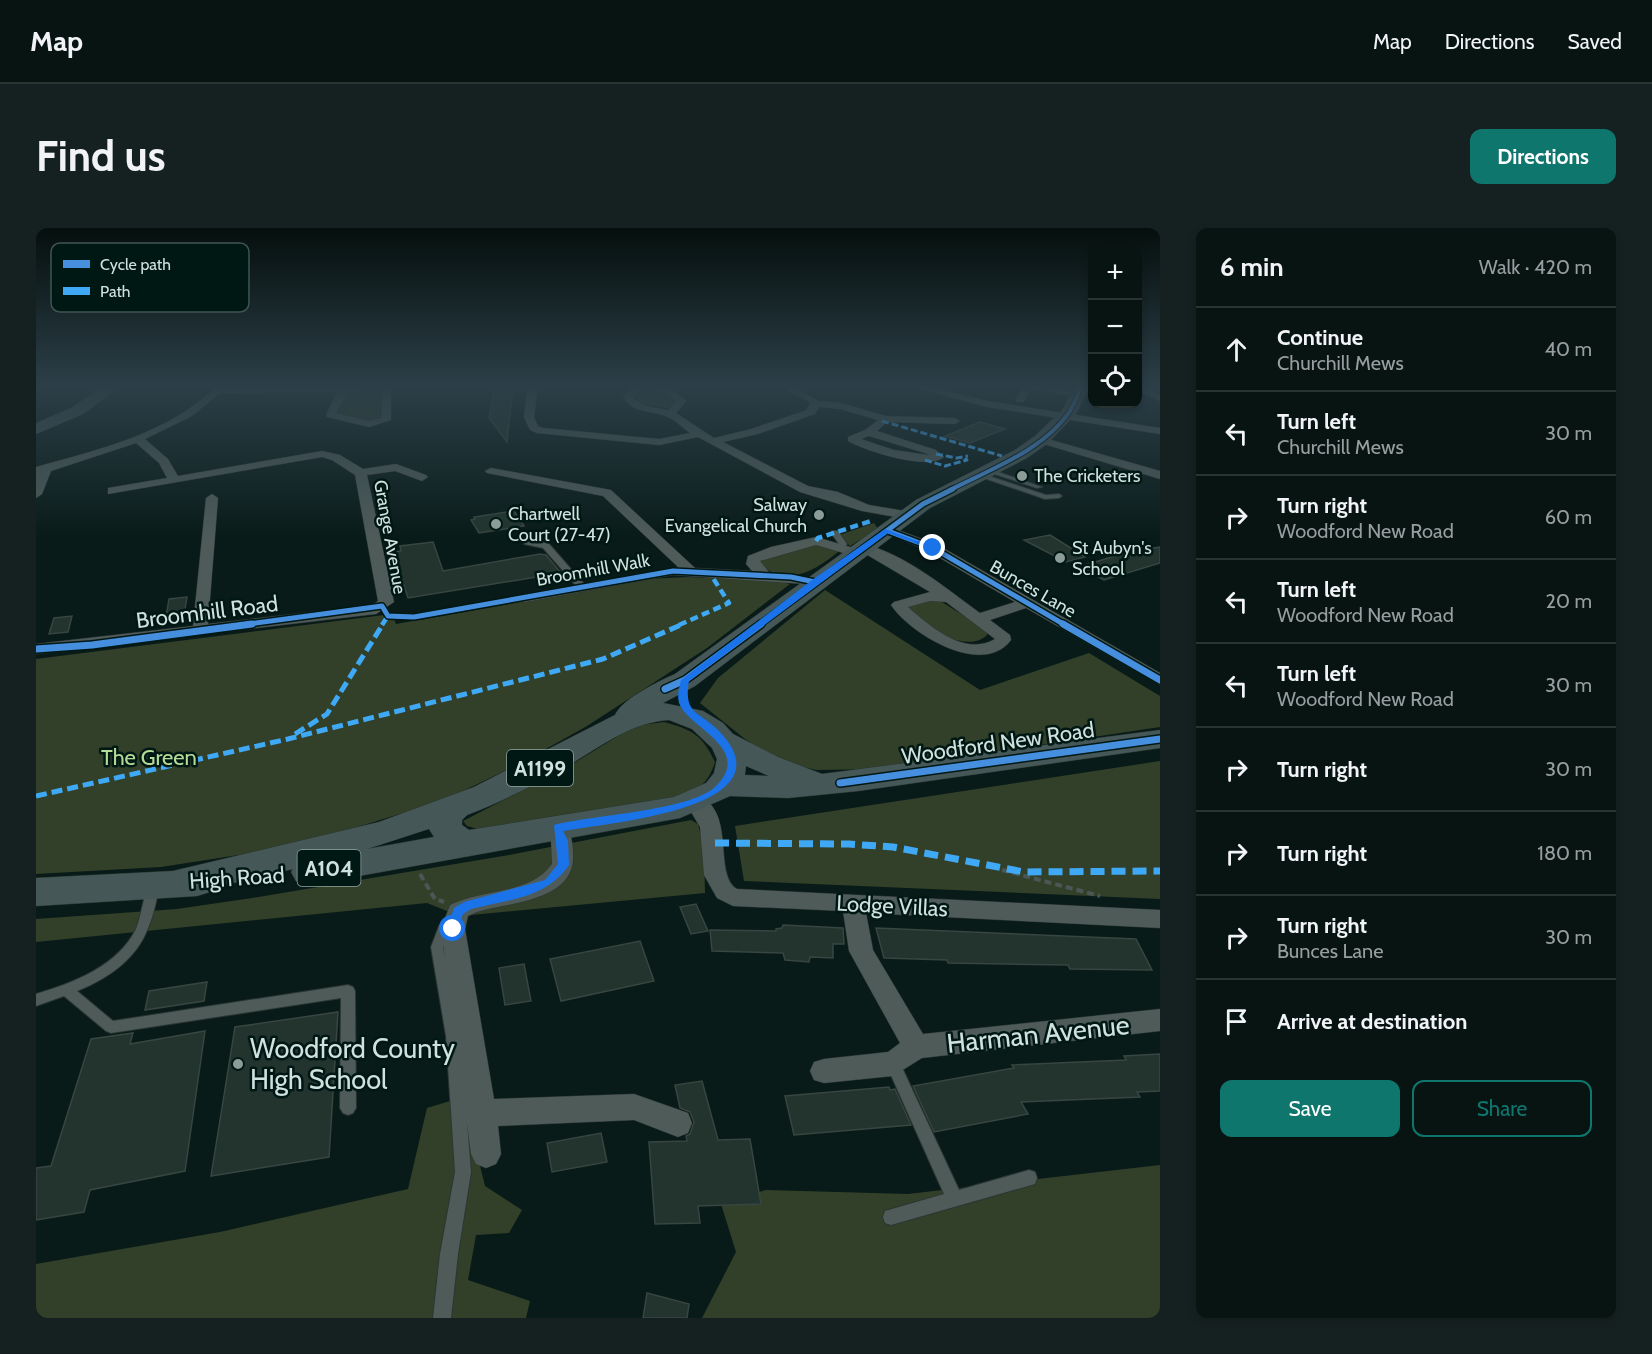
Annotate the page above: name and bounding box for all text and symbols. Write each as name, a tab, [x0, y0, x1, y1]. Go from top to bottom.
text: Map	[30, 24, 83, 58]
text: Map	[1373, 29, 1412, 54]
text: Directions	[1445, 29, 1534, 54]
text: Saved	[1567, 29, 1622, 54]
button: Directions	[1470, 129, 1616, 184]
text: Find us	[36, 130, 165, 182]
legend	[51, 243, 249, 312]
map controls	[1088, 246, 1142, 408]
button: +	[1088, 246, 1142, 300]
text: 6 min	[1220, 251, 1284, 283]
text: Cycle path	[100, 255, 171, 274]
text: Walk · 420 m	[1479, 255, 1592, 279]
text: Path	[100, 282, 131, 301]
button: −	[1088, 300, 1142, 354]
text: Continue	[1277, 324, 1363, 351]
icon: ahead	[1220, 333, 1253, 366]
text: 40 m	[1544, 337, 1592, 361]
text: Churchill Mews	[1277, 351, 1404, 375]
button: locate	[1088, 354, 1142, 408]
text: Turn left	[1277, 408, 1356, 435]
icon: left	[1220, 417, 1253, 450]
text: 30 m	[1545, 421, 1592, 445]
text: Churchill Mews	[1277, 435, 1404, 459]
place label: The Cricketers	[1034, 465, 1140, 487]
marker: The Cricketers	[1015, 469, 1029, 483]
street label: Grange Avenue	[369, 478, 411, 596]
text: Turn right	[1277, 492, 1367, 519]
place label: Salway Evangelical Church	[665, 494, 807, 537]
icon: right	[1220, 501, 1253, 534]
place label: Chartwell Court (27-47)	[508, 503, 611, 546]
text: 60 m	[1545, 505, 1592, 529]
marker: Salway Evangelical Church	[812, 508, 826, 522]
marker: Chartwell Court (27-47)	[489, 517, 503, 531]
text: Woodford New Road	[1277, 519, 1454, 543]
route end	[919, 534, 945, 560]
place label: St Aubyn's School	[1072, 537, 1152, 580]
street label: Broomhill Walk	[534, 549, 652, 591]
marker: St Aubyn's School	[1053, 551, 1067, 565]
street label: Bunces Lane	[986, 556, 1080, 622]
text: Turn left	[1277, 576, 1356, 603]
icon: left	[1220, 585, 1253, 618]
text: 20 m	[1546, 589, 1592, 613]
street label: Broomhill Road	[134, 590, 280, 634]
text: Woodford New Road	[1277, 603, 1454, 627]
text: Turn left	[1277, 660, 1356, 687]
icon: left	[1220, 669, 1253, 702]
text: 30 m	[1545, 673, 1592, 697]
text: Woodford New Road	[1277, 687, 1454, 711]
street label: Woodford New Road	[900, 716, 1096, 770]
park label: The Green	[101, 744, 197, 771]
road number: A1199	[507, 750, 573, 786]
icon: right	[1220, 753, 1253, 786]
text: Turn right	[1277, 756, 1367, 783]
text: 30 m	[1545, 757, 1592, 781]
icon: right	[1220, 837, 1253, 870]
text: Turn right	[1277, 840, 1367, 867]
text: 180 m	[1537, 841, 1592, 865]
road number: A104	[298, 850, 360, 886]
street label: High Road	[188, 861, 286, 895]
street label: Lodge Villas	[836, 890, 948, 922]
text: Turn right	[1277, 912, 1367, 939]
route start	[439, 915, 465, 941]
icon: right	[1220, 921, 1253, 954]
text: 30 m	[1545, 925, 1592, 949]
text: Bunces Lane	[1277, 939, 1384, 963]
icon: arrive	[1220, 1005, 1253, 1038]
street label: Harman Avenue	[945, 1008, 1131, 1060]
text: Arrive at destination	[1277, 1008, 1467, 1035]
place label: Woodford County High School	[250, 1032, 455, 1096]
marker: Woodford County High School	[231, 1057, 245, 1071]
button: Save	[1220, 1080, 1400, 1137]
button: Share	[1412, 1080, 1592, 1137]

